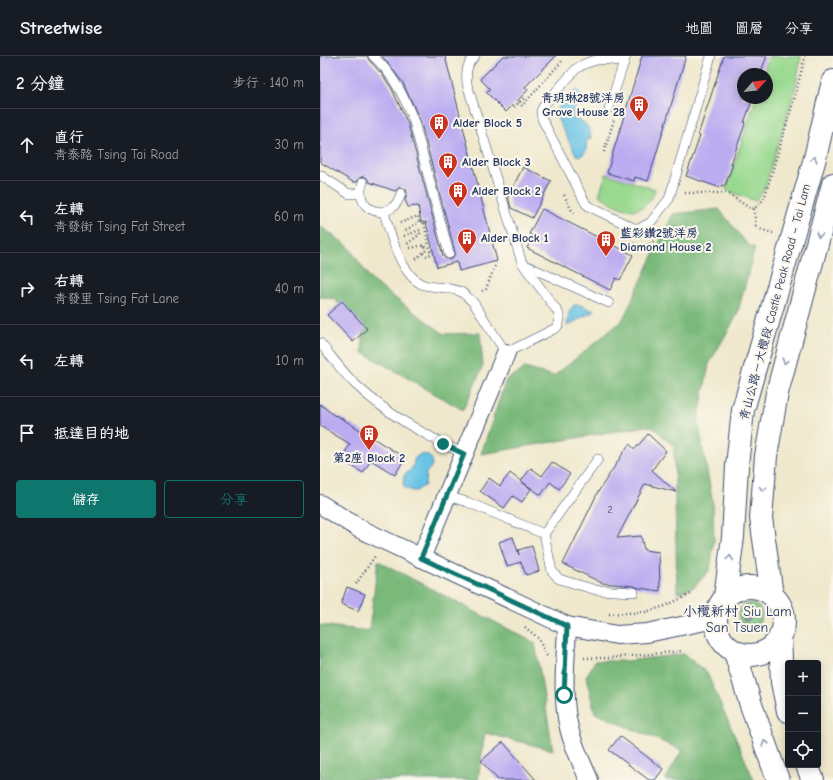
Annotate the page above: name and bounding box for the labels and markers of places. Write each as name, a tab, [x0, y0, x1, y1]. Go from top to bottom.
place label: 青玥琳28號洋房 Grove House 28	[541, 91, 625, 119]
building icon: 青玥琳28號洋房 Grove House 28	[628, 94, 650, 122]
building icon: Alder Block 5	[428, 112, 450, 140]
place label: Alder Block 5	[453, 116, 522, 130]
building icon: Alder Block 3	[437, 151, 459, 179]
place label: Alder Block 3	[462, 155, 531, 169]
building icon: Alder Block 2	[447, 180, 469, 208]
place label: Alder Block 2	[472, 184, 541, 198]
place label: 藍彩鑽2號洋房 Diamond House 2	[620, 226, 712, 254]
building icon: Alder Block 1	[456, 227, 478, 255]
building icon: 藍彩鑽2號洋房 Diamond House 2	[595, 229, 617, 257]
place label: Alder Block 1	[481, 231, 549, 245]
building icon: 第2座 Block 2	[358, 423, 380, 451]
place label: 第2座 Block 2	[333, 451, 405, 465]

